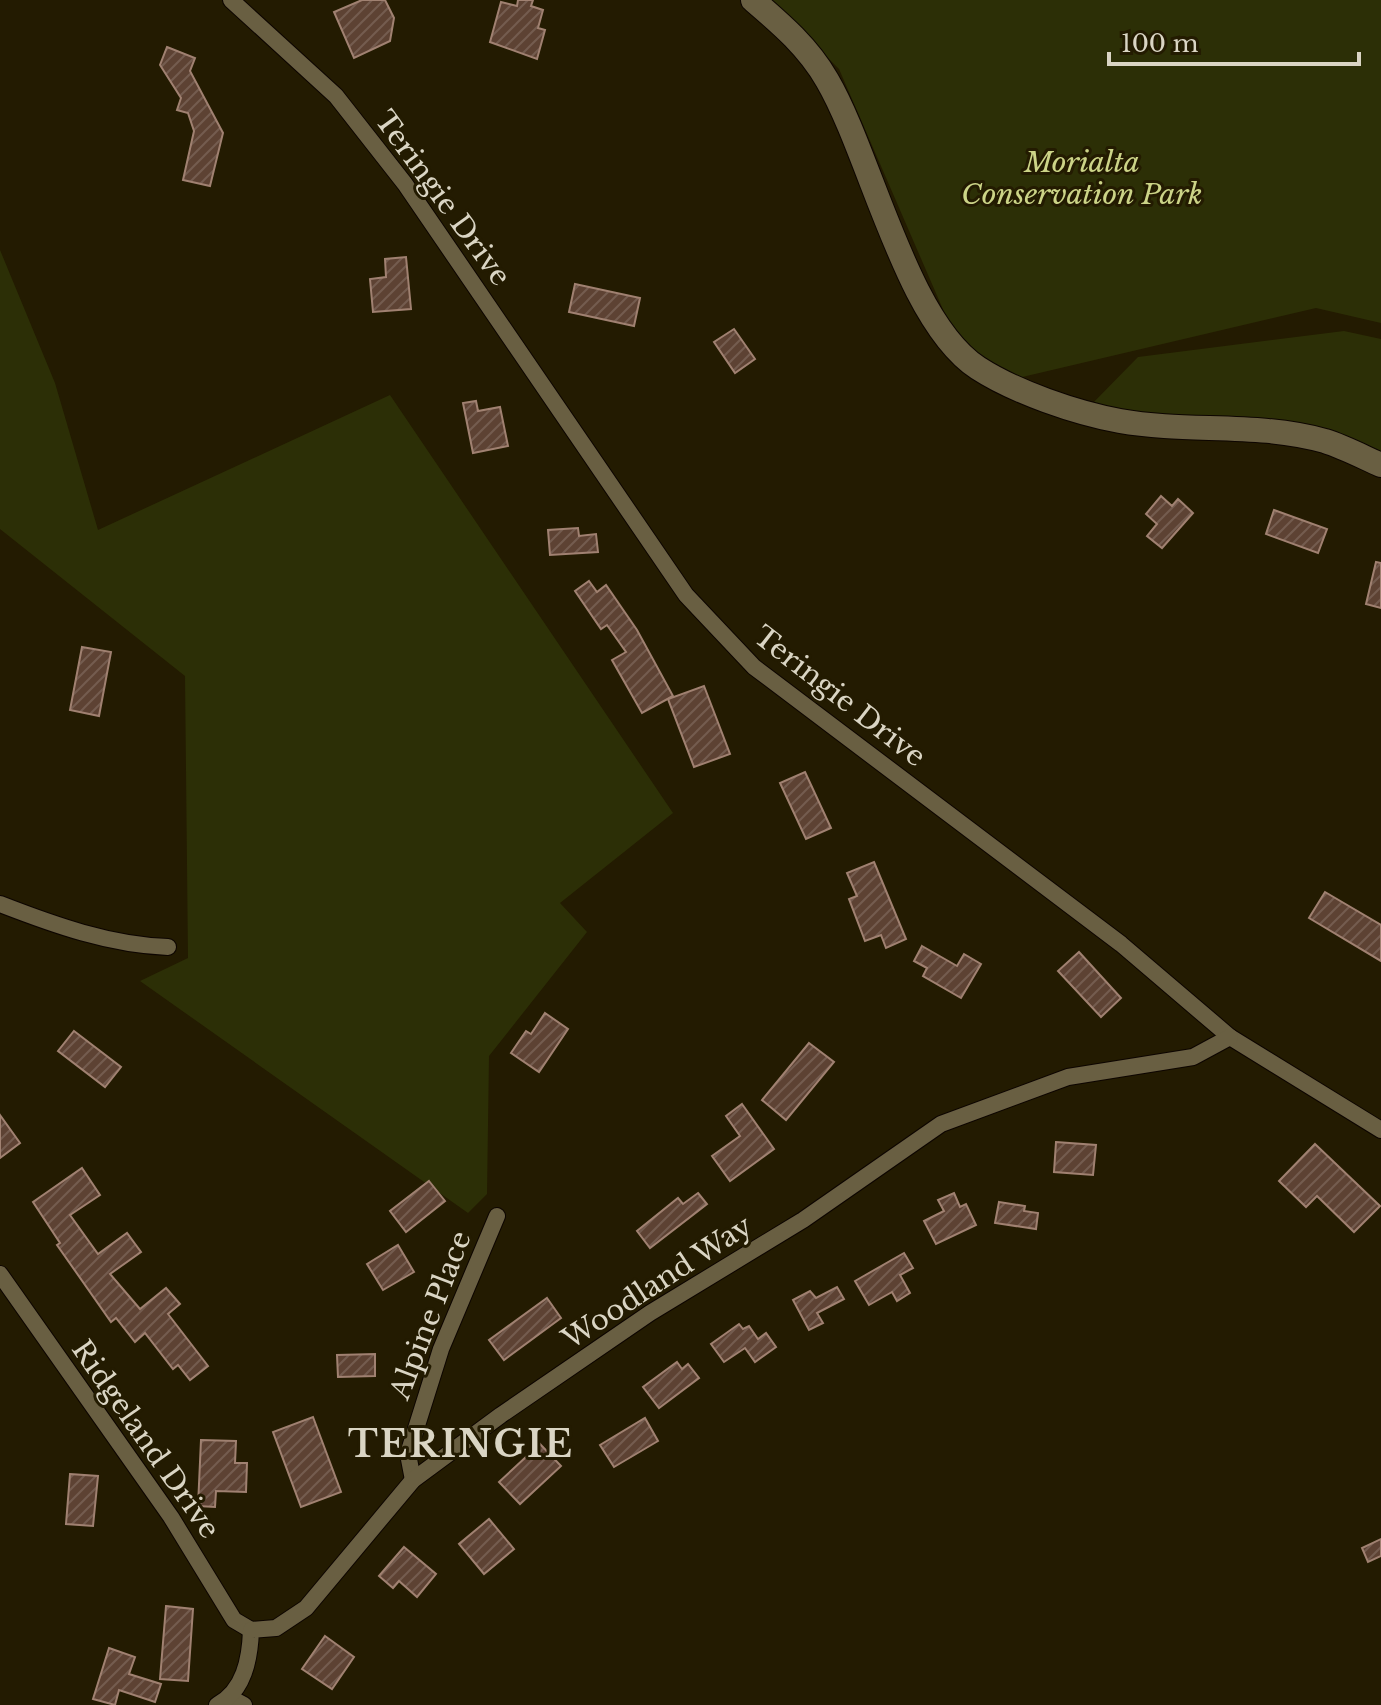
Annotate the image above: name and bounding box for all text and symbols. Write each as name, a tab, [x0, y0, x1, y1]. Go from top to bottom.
scale bar	[1109, 16, 1359, 66]
text: 100 m	[1121, 29, 1199, 58]
street label: Teringie Drive	[367, 104, 518, 293]
park label: Morialta Conservation Park	[961, 145, 1203, 212]
street label: Teringie Drive	[747, 619, 932, 774]
street label: Woodland Way	[555, 1208, 759, 1357]
street label: Alpine Place	[382, 1226, 479, 1405]
street label: Ridgeland Drive	[64, 1333, 227, 1545]
district label: TERINGIE	[348, 1422, 574, 1467]

